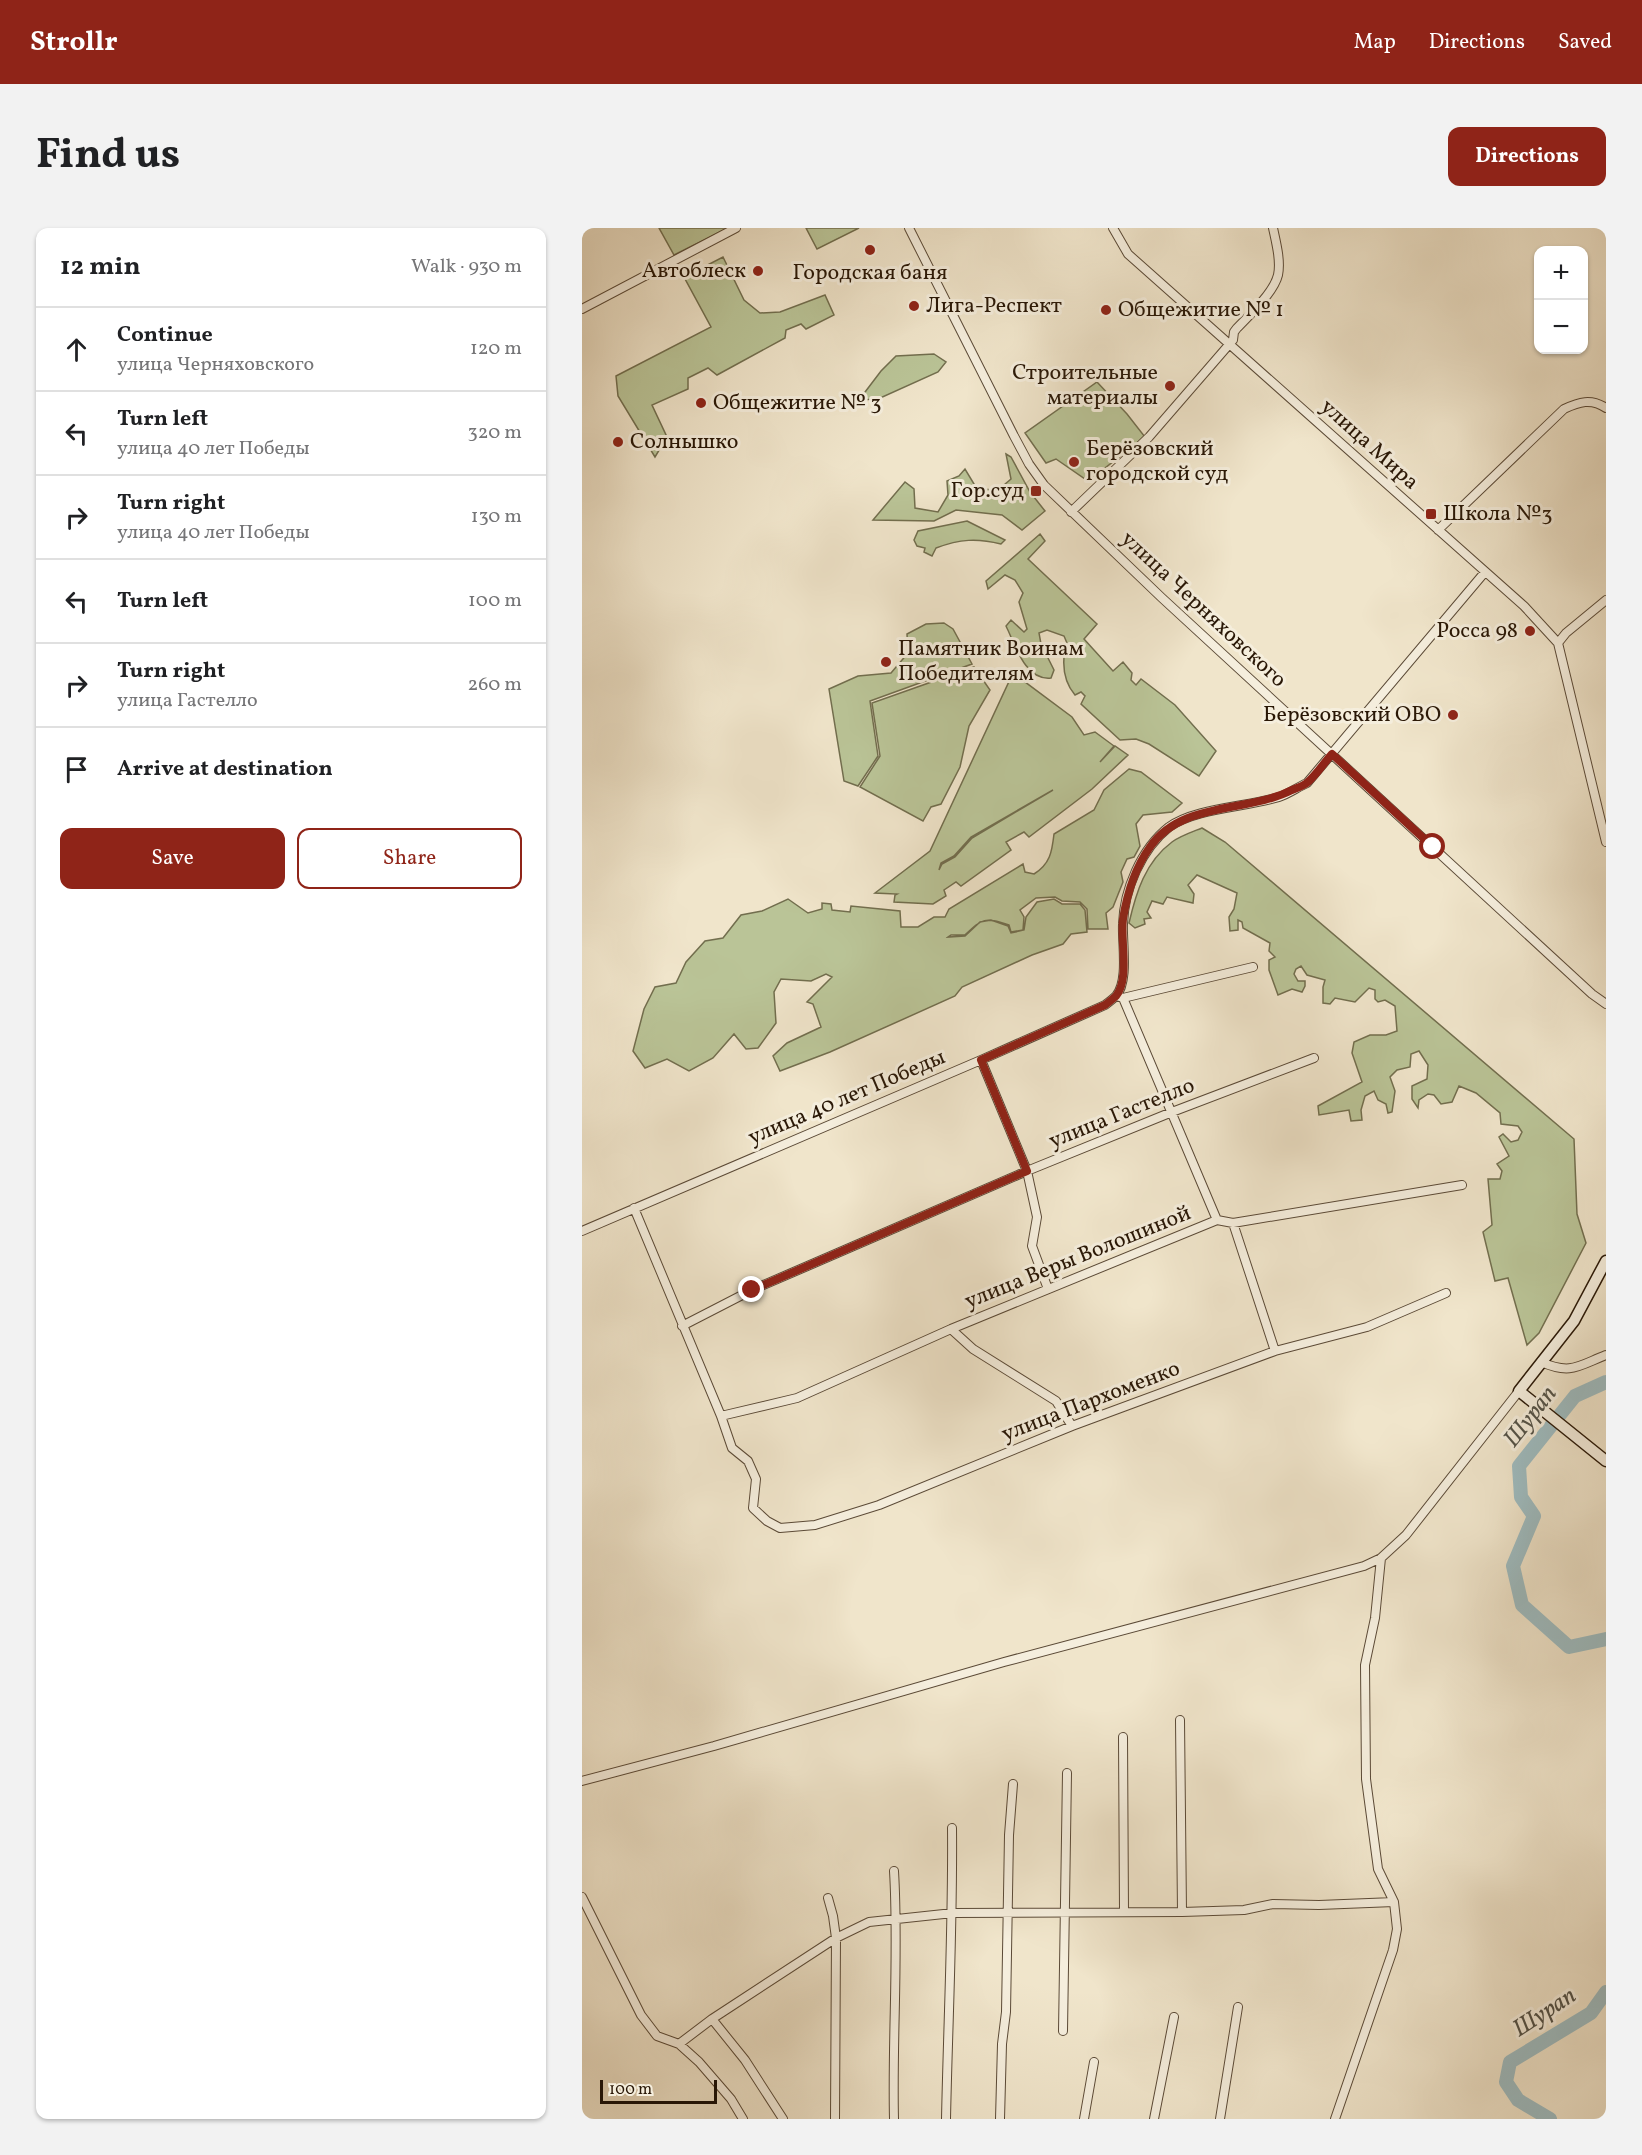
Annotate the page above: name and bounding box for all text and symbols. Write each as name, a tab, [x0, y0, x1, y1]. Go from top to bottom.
text: Strollr	[30, 23, 118, 62]
text: Map	[1354, 28, 1396, 57]
text: Directions	[1429, 28, 1525, 57]
text: Saved	[1558, 28, 1612, 57]
text: Find us	[36, 127, 180, 186]
button: Directions	[1448, 127, 1606, 186]
marker: Городская баня	[863, 243, 877, 257]
map controls	[1534, 246, 1588, 354]
button: +	[1534, 246, 1588, 300]
text: 12 min	[60, 249, 141, 285]
text: Walk · 930 m	[411, 253, 522, 281]
place label: Автоблеск	[642, 256, 746, 287]
place label: Городская баня	[792, 258, 948, 289]
marker: Автоблеск	[751, 264, 765, 278]
place label: Лига-Респект	[926, 291, 1062, 322]
place label: Общежитие № 1	[1118, 295, 1284, 326]
marker: Лига-Респект	[907, 299, 921, 313]
button: −	[1534, 300, 1588, 354]
marker: Общежитие № 1	[1099, 303, 1113, 317]
text: Continue	[117, 320, 213, 351]
icon: ahead	[60, 333, 93, 366]
text: 120 m	[470, 335, 522, 363]
text: улица Черняховского	[117, 351, 314, 379]
place label: Строительные материалы	[1012, 358, 1158, 414]
marker: Строительные материалы	[1163, 379, 1177, 393]
place label: Общежитие № 3	[713, 388, 882, 419]
street label: улица Мира	[1313, 392, 1425, 498]
marker: Общежитие № 3	[694, 396, 708, 410]
text: Turn left	[117, 404, 208, 435]
icon: left	[60, 417, 93, 450]
text: 320 m	[467, 419, 522, 447]
place label: Солнышко	[630, 427, 738, 458]
place label: Берёзовский городской суд	[1086, 434, 1229, 490]
text: улица 40 лет Победы	[117, 435, 310, 463]
marker: Солнышко	[611, 435, 625, 449]
marker: Берёзовский городской суд	[1067, 455, 1081, 469]
place label: Гор.суд	[951, 476, 1025, 507]
marker: Гор.суд	[1029, 484, 1043, 498]
text: Turn right	[117, 488, 225, 519]
place label: Школа №3	[1443, 499, 1553, 530]
icon: right	[60, 501, 93, 534]
text: 130 m	[471, 503, 522, 531]
marker: Школа №3	[1424, 507, 1438, 521]
text: улица 40 лет Победы	[117, 519, 310, 547]
street label: улица Черняховского	[1113, 525, 1293, 695]
icon: left	[60, 585, 93, 618]
text: Turn left	[117, 586, 208, 617]
text: 100 m	[468, 587, 522, 615]
place label: Росса 98	[1436, 616, 1518, 647]
marker: Росса 98	[1523, 624, 1537, 638]
place label: Памятник Воинам Победителям	[898, 634, 1084, 690]
marker: Памятник Воинам Победителям	[879, 655, 893, 669]
text: Turn right	[117, 656, 225, 687]
icon: right	[60, 669, 93, 702]
text: 260 m	[467, 671, 522, 699]
text: улица Гастелло	[117, 687, 258, 715]
place label: Берёзовский ОВО	[1263, 700, 1441, 731]
marker: Берёзовский ОВО	[1446, 708, 1460, 722]
icon: arrive	[60, 753, 93, 786]
text: Arrive at destination	[117, 754, 333, 785]
button: Save	[60, 828, 285, 889]
button: Share	[297, 828, 522, 889]
route start	[1419, 833, 1445, 859]
street label: улица 40 лет Победы	[743, 1042, 951, 1154]
street label: улица Гастелло	[1044, 1071, 1200, 1157]
street label: улица Веры Волошиной	[960, 1198, 1196, 1318]
route end	[738, 1276, 764, 1302]
street label: улица Пархоменко	[997, 1354, 1185, 1450]
water label: Шурап	[1496, 1379, 1566, 1455]
water label: Шурап	[1506, 1980, 1584, 2046]
scale bar	[600, 2077, 717, 2104]
text: 100 m	[609, 2079, 652, 2101]

